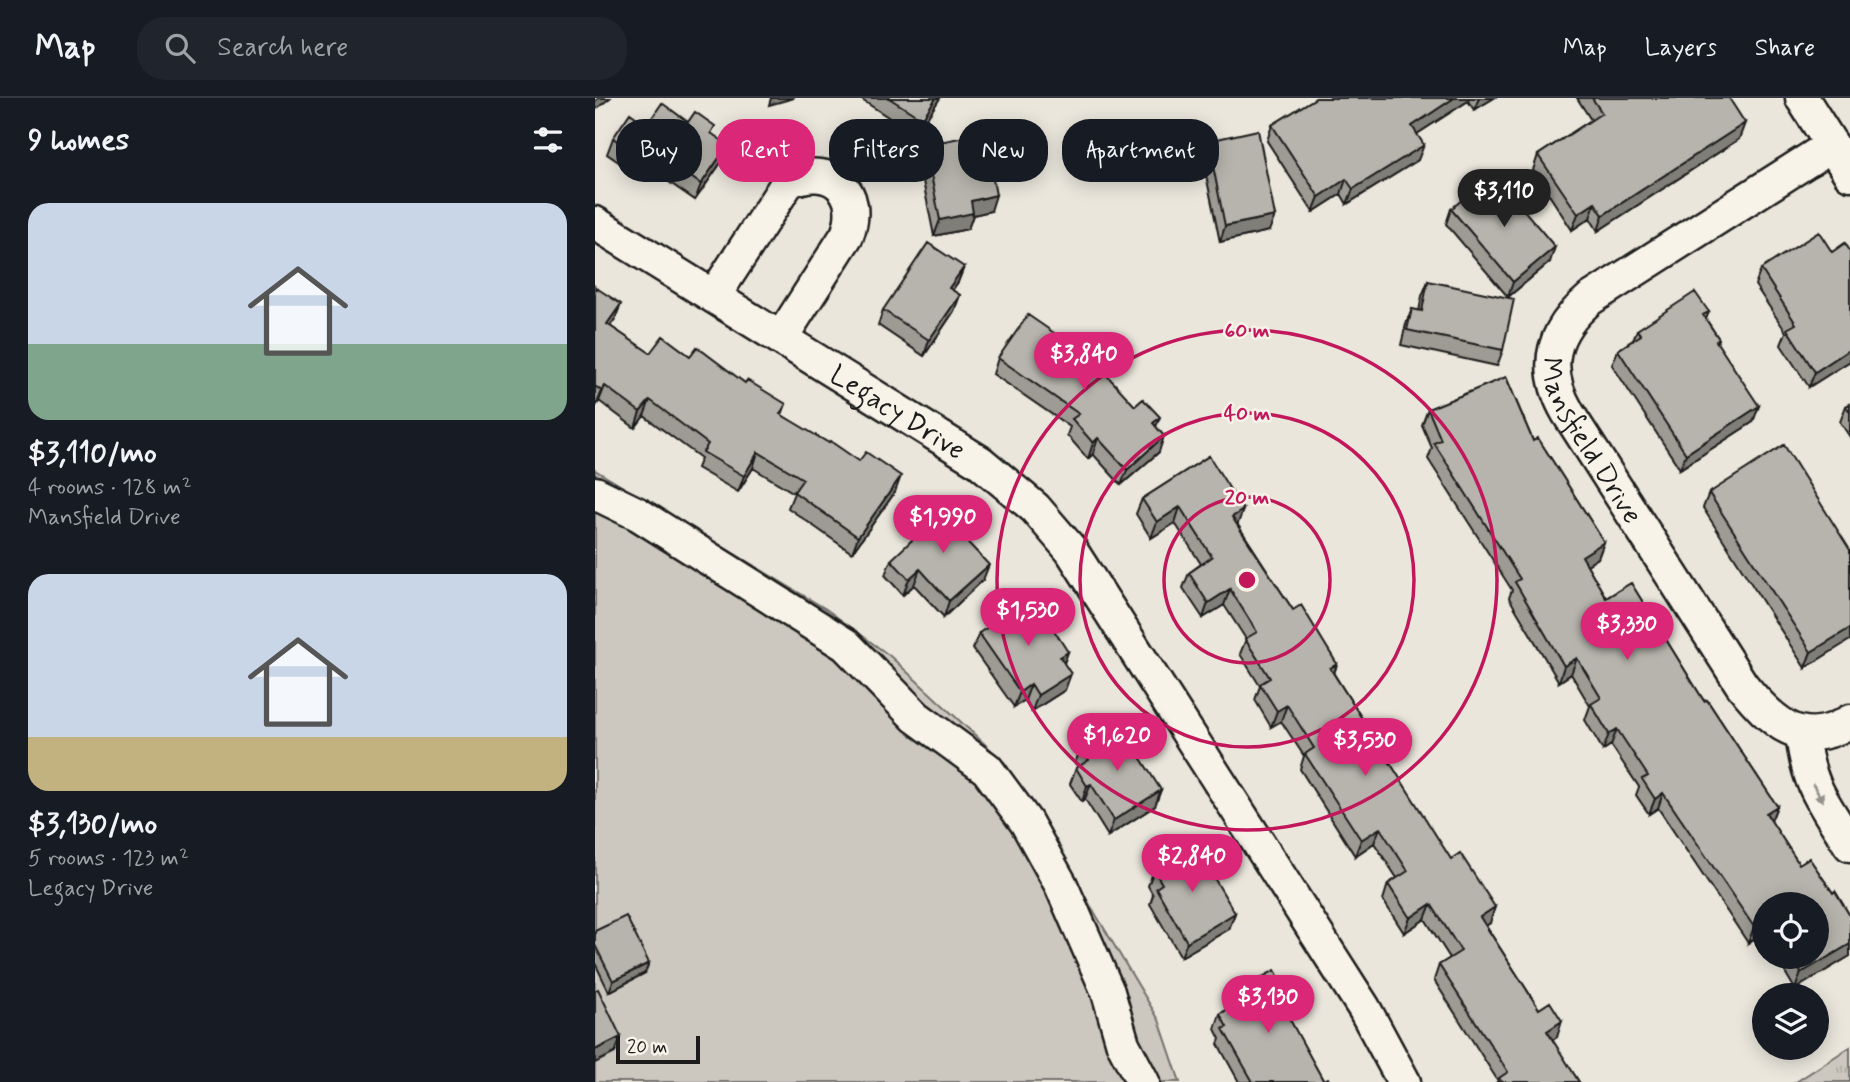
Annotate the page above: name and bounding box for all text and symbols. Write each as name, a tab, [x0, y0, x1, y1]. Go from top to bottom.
search box	[137, 17, 627, 80]
text: Map	[35, 26, 95, 70]
icon: search	[161, 29, 199, 67]
text: Search here	[217, 31, 348, 65]
text: Map	[1563, 33, 1607, 64]
text: Layers	[1645, 33, 1717, 64]
text: Share	[1755, 33, 1815, 64]
chip: Buy	[616, 119, 702, 182]
chip: Rent	[716, 119, 815, 182]
chip: Filters	[829, 119, 944, 182]
chip: New	[958, 119, 1048, 182]
chip: Apartment	[1062, 119, 1219, 182]
text: 9 homes	[28, 121, 129, 160]
icon: filters	[529, 121, 567, 159]
pin: $3,110	[1447, 170, 1561, 229]
text: $3,110	[1474, 177, 1534, 207]
icon: home	[235, 248, 361, 374]
text: 60 m	[1224, 317, 1270, 345]
pin: $3,840	[1027, 332, 1141, 392]
text: $3,840	[1050, 340, 1118, 370]
street label: Mansfield Drive	[1532, 356, 1650, 532]
street label: Legacy Drive	[822, 357, 972, 469]
text: 40 m	[1224, 400, 1271, 428]
text: $3,110/mo	[28, 434, 157, 473]
text: 4 rooms · 128 m²	[28, 473, 192, 503]
text: 20 m	[1225, 484, 1270, 512]
pin: $1,990	[886, 496, 1000, 555]
text: Mansfield Drive	[28, 503, 181, 533]
text: $1,990	[909, 503, 977, 533]
centre of rings	[1235, 568, 1259, 592]
pin: $1,530	[971, 588, 1085, 648]
text: $1,530	[996, 596, 1060, 626]
pin: $3,330	[1570, 602, 1684, 662]
text: $3,330	[1597, 610, 1657, 640]
icon: home	[235, 619, 361, 745]
pin: $1,620	[1060, 714, 1174, 773]
pin: $3,530	[1308, 718, 1422, 778]
text: $1,620	[1083, 721, 1151, 751]
text: $3,530	[1333, 726, 1397, 756]
one-way arrow	[1811, 783, 1824, 802]
text: $3,130/mo	[28, 805, 157, 844]
pin: $2,840	[1135, 834, 1249, 894]
text: $2,840	[1158, 842, 1226, 872]
text: 5 rooms · 123 m²	[28, 844, 189, 874]
text: Legacy Drive	[28, 874, 154, 904]
map controls	[1752, 892, 1829, 1060]
button: locate	[1752, 892, 1829, 969]
pin: $3,130	[1211, 976, 1325, 1035]
text: $3,130	[1237, 983, 1299, 1013]
button: layers	[1752, 983, 1829, 1060]
scale bar	[616, 1033, 700, 1065]
text: 20 m	[627, 1035, 667, 1060]

